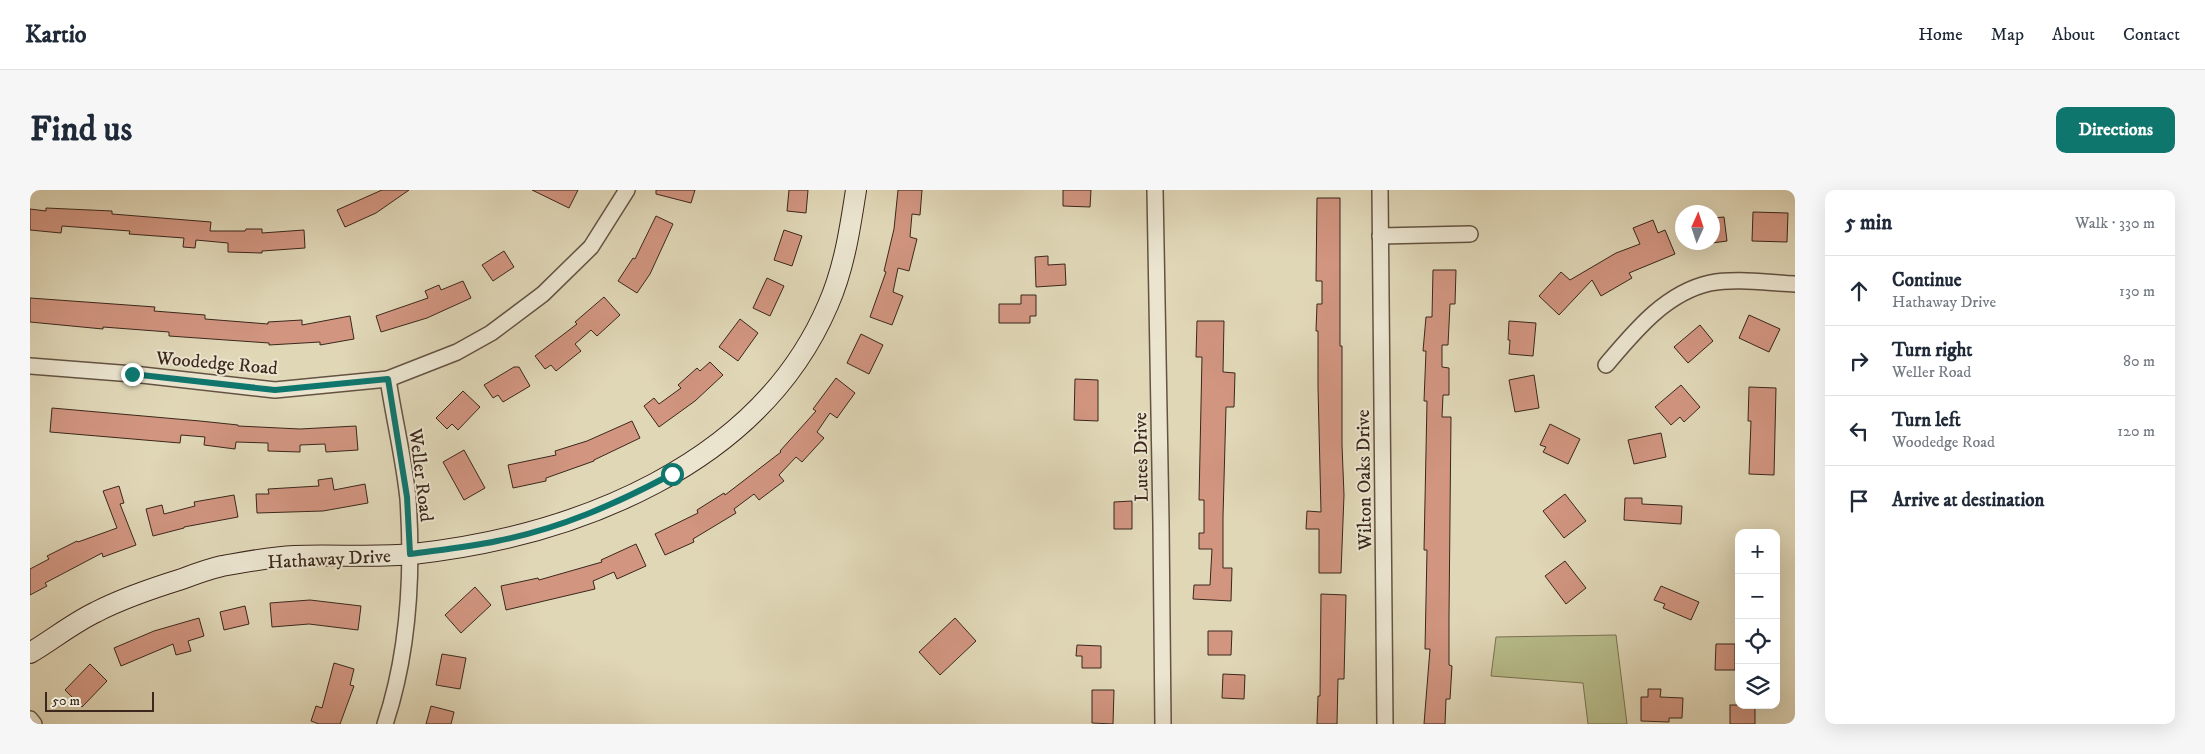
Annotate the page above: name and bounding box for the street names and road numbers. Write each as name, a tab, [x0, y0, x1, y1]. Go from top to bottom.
street label: Woodedge Road	[154, 347, 279, 380]
street label: Wilton Oaks Drive	[1352, 409, 1377, 552]
street label: Lutes Drive	[1129, 412, 1154, 502]
street label: Weller Road	[403, 426, 438, 524]
street label: Hathaway Drive	[267, 545, 392, 574]

